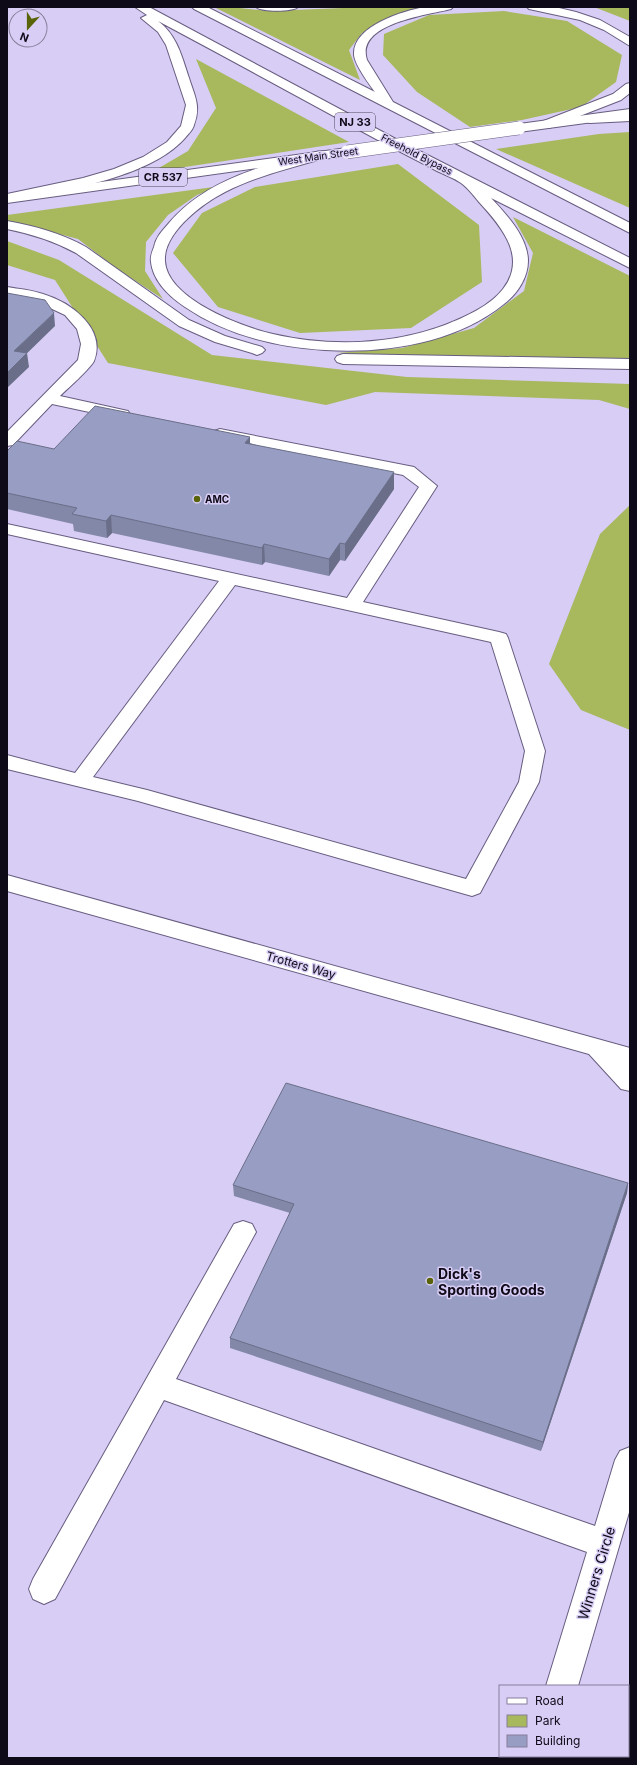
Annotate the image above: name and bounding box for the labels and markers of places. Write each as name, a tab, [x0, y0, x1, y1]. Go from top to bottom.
place label: AMC	[205, 493, 229, 505]
marker: AMC	[192, 494, 202, 504]
place label: Dick's Sporting Goods	[438, 1265, 545, 1298]
marker: Dick's Sporting Goods	[425, 1276, 435, 1286]

